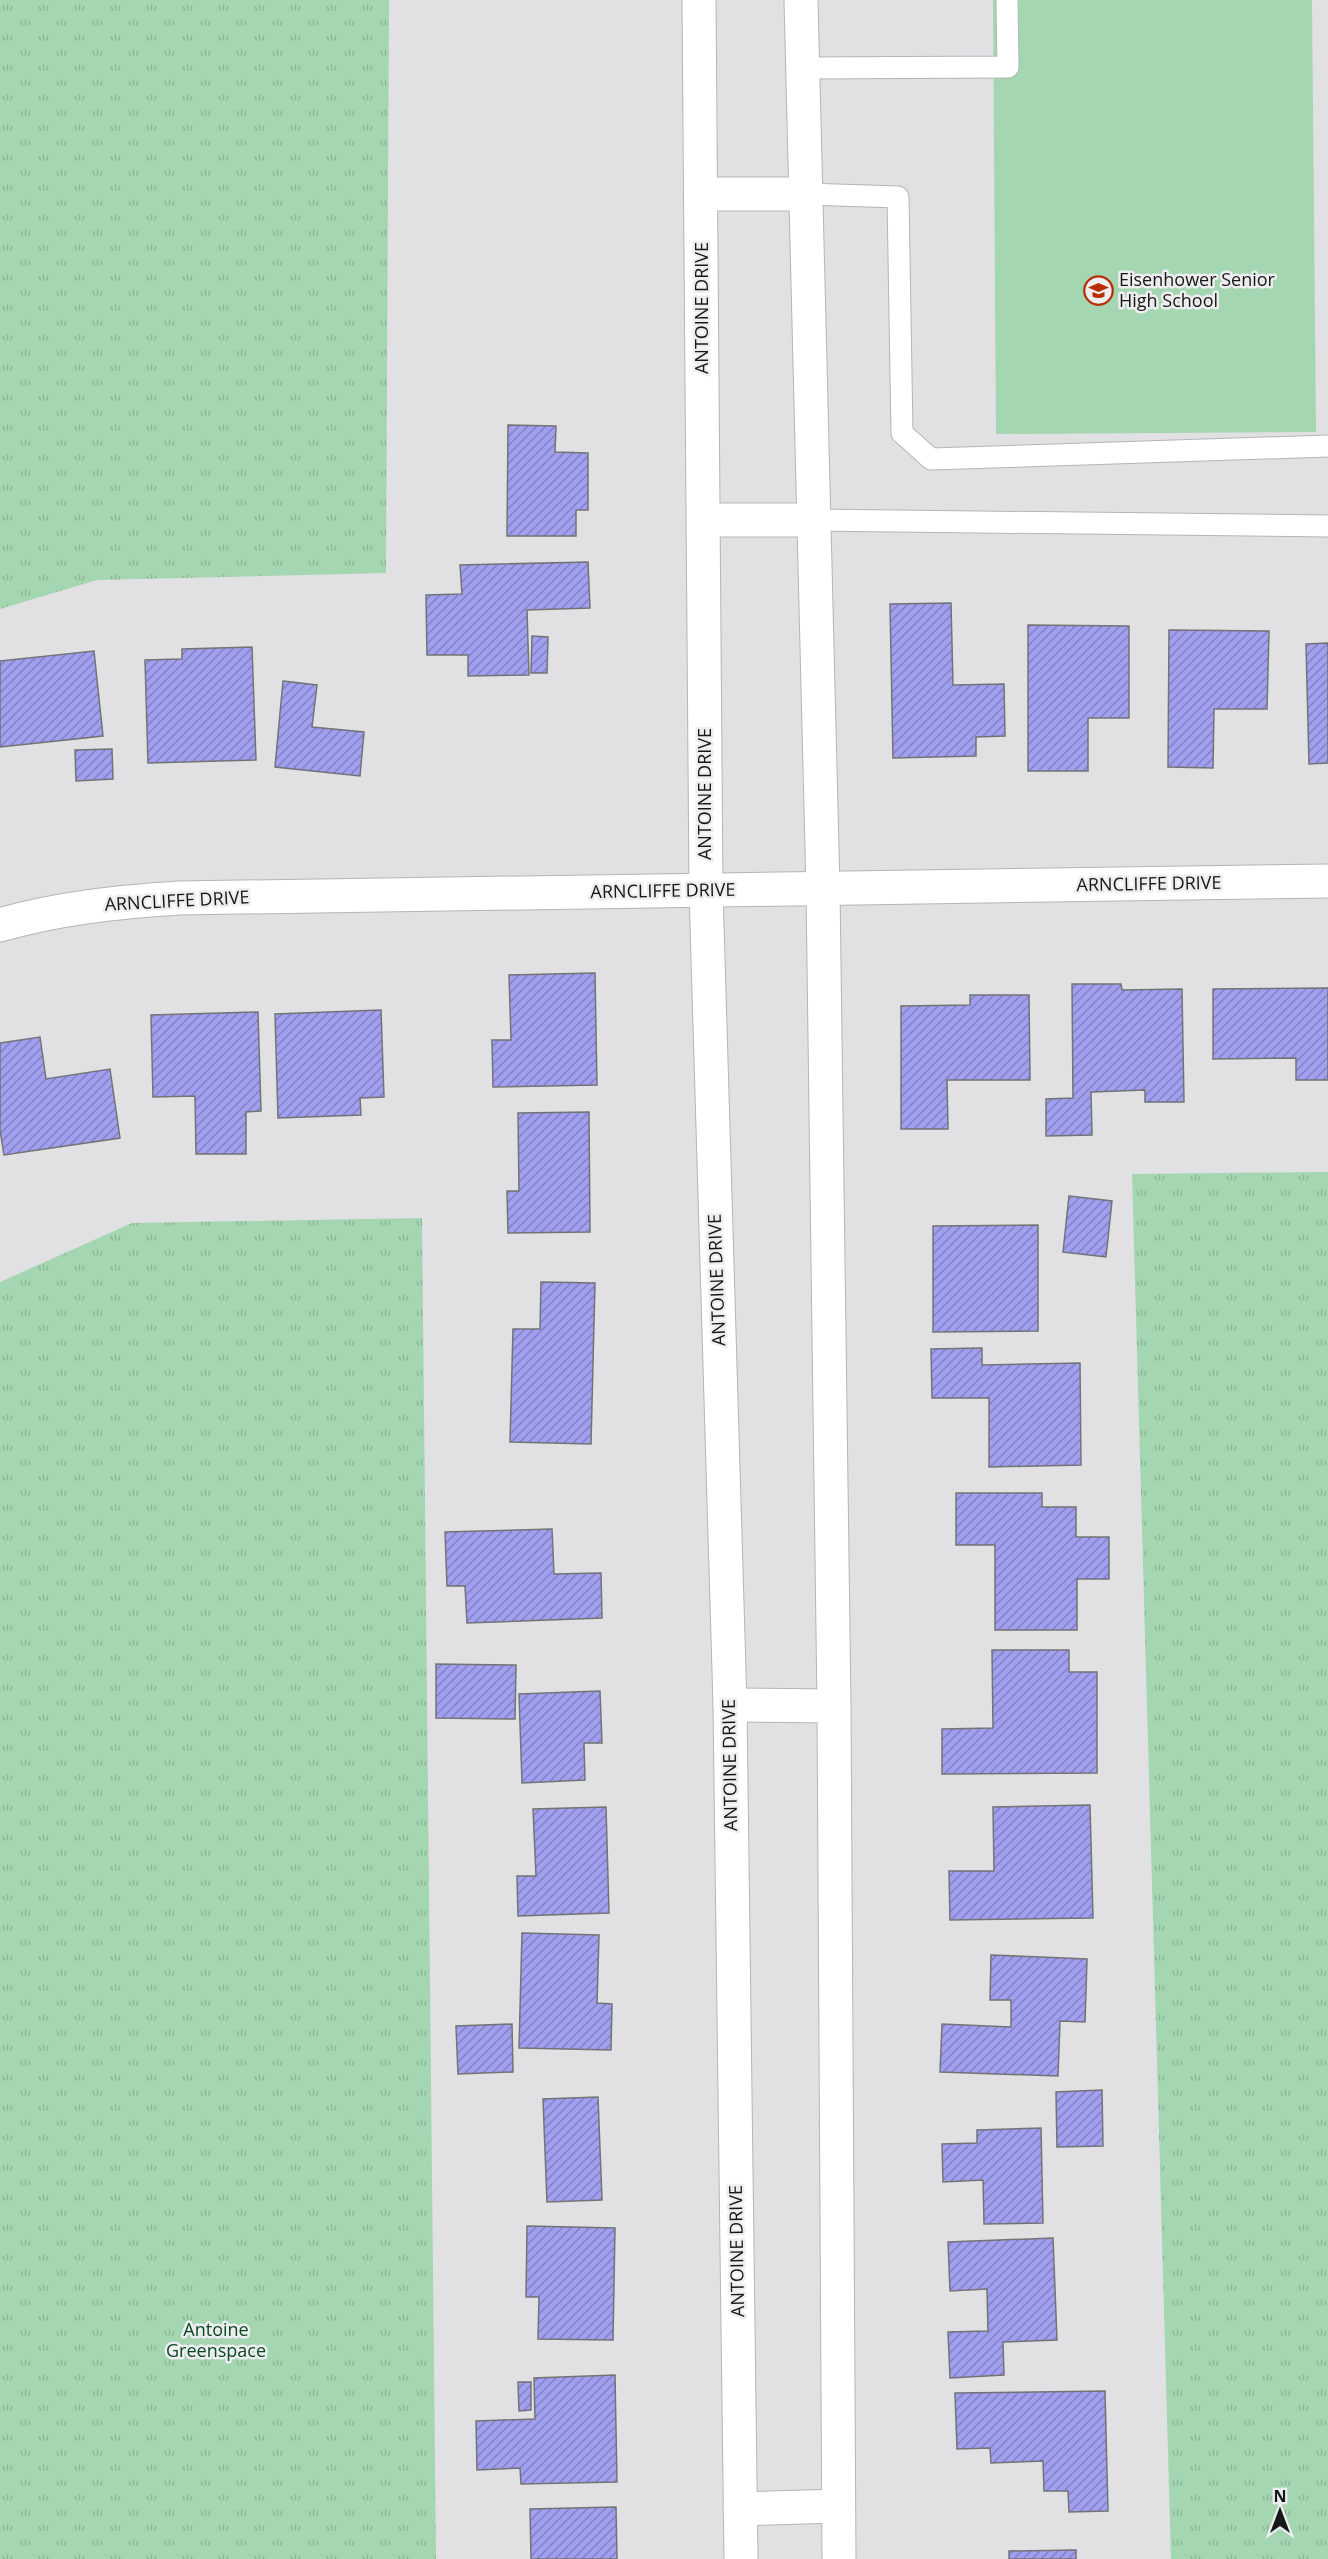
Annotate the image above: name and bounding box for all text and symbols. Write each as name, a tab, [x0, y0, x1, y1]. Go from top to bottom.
street label: ANTOINE DRIVE	[689, 242, 713, 374]
place label: Eisenhower Senior High School	[1119, 267, 1276, 312]
school or university icon: Eisenhower Senior High School	[1082, 274, 1114, 306]
street label: ANTOINE DRIVE	[692, 728, 716, 860]
street label: ARNCLIFFE DRIVE	[1076, 870, 1222, 896]
street label: ARNCLIFFE DRIVE	[590, 877, 736, 903]
street label: ARNCLIFFE DRIVE	[104, 884, 250, 916]
street label: ANTOINE DRIVE	[702, 1214, 730, 1346]
street label: ANTOINE DRIVE	[716, 1699, 742, 1831]
street label: ANTOINE DRIVE	[723, 2185, 749, 2317]
park label: Antoine Greenspace	[166, 2317, 266, 2362]
north arrow	[1250, 2481, 1310, 2541]
text: N	[1273, 2485, 1287, 2507]

